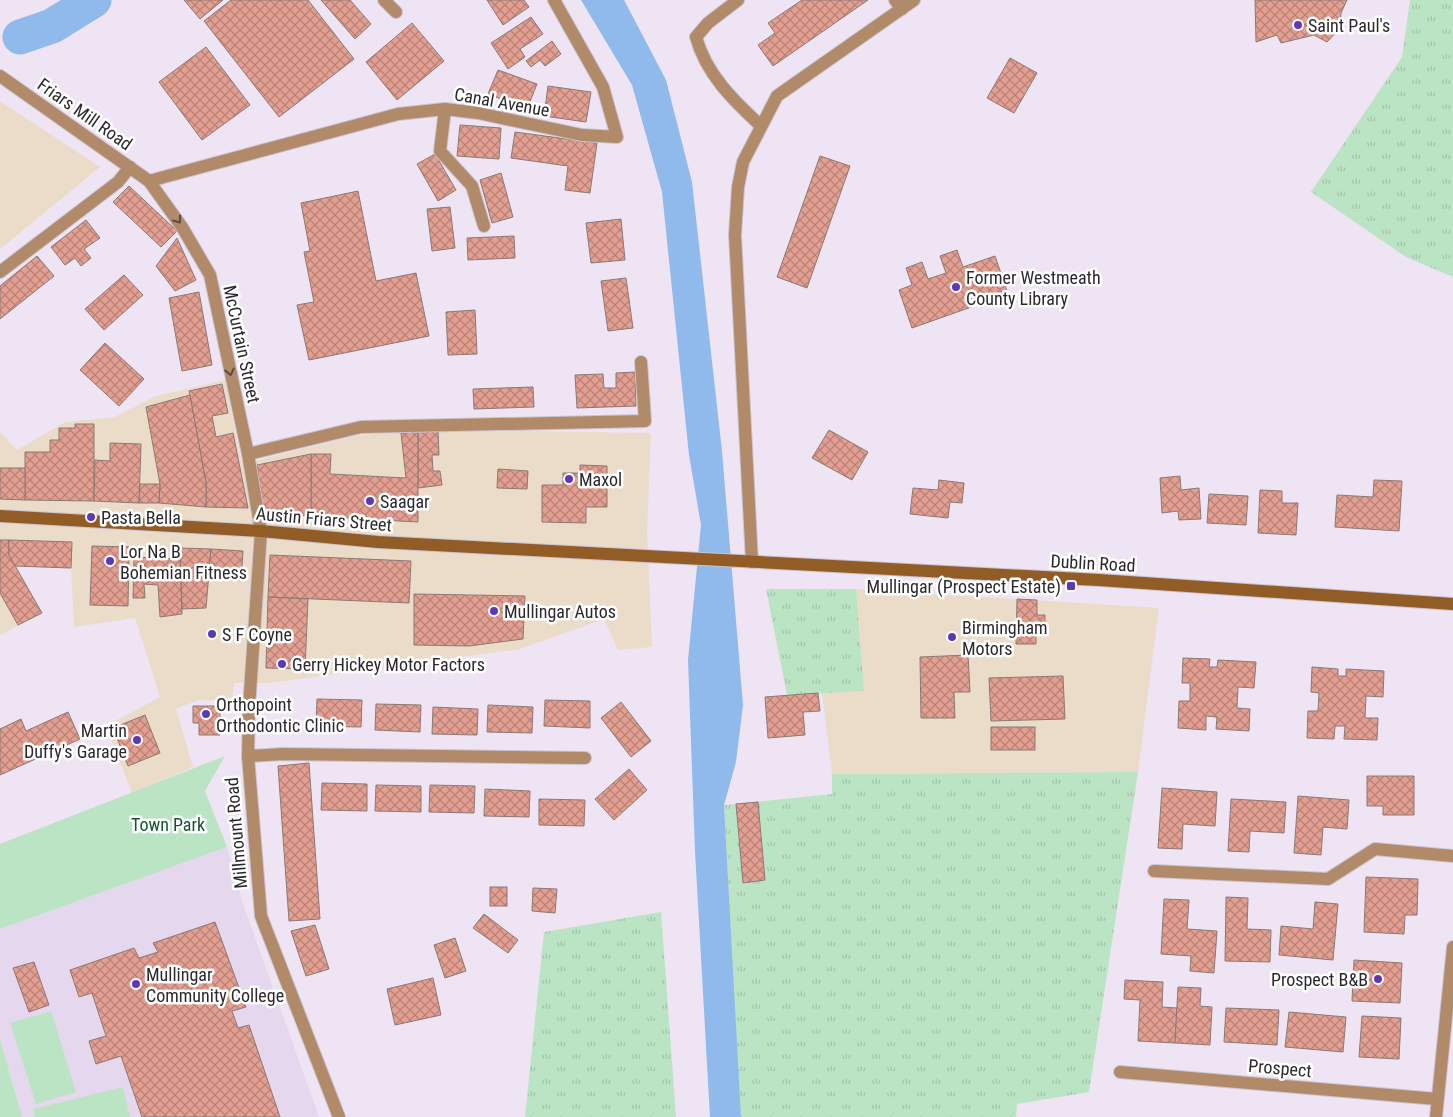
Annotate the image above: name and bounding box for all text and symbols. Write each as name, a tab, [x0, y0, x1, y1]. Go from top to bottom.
place label: Saint Paul's	[1308, 15, 1390, 36]
marker: Saint Paul's	[1292, 19, 1304, 31]
street label: Friars Mill Road	[34, 74, 136, 154]
street label: Canal Avenue	[453, 83, 551, 121]
one-way arrow	[172, 214, 180, 223]
place label: Former Westmeath County Library	[966, 267, 1101, 309]
marker: Former Westmeath County Library	[950, 281, 962, 293]
street label: McCurtain Street	[219, 283, 265, 405]
one-way arrow	[224, 367, 235, 376]
place label: Maxol	[579, 469, 622, 490]
marker: Maxol	[563, 473, 575, 485]
place label: Saagar	[380, 491, 430, 512]
marker: Saagar	[364, 495, 376, 507]
street label: Austin Friars Street	[255, 503, 393, 535]
place label: Pasta Bella	[101, 507, 181, 528]
marker: Pasta Bella	[85, 511, 97, 523]
place label: Lor Na B Bohemian Fitness	[120, 541, 247, 583]
street label: Dublin Road	[1050, 550, 1136, 576]
marker: Lor Na B Bohemian Fitness	[104, 555, 116, 567]
place label: Mullingar (Prospect Estate)	[867, 576, 1061, 598]
marker: Mullingar (Prospect Estate)	[1065, 580, 1077, 592]
place label: Mullingar Autos	[504, 601, 616, 622]
marker: Mullingar Autos	[488, 605, 500, 617]
place label: Birmingham Motors	[962, 617, 1048, 659]
place label: S F Coyne	[222, 624, 292, 645]
marker: S F Coyne	[206, 628, 218, 640]
marker: Birmingham Motors	[946, 631, 958, 643]
place label: Gerry Hickey Motor Factors	[292, 654, 485, 675]
marker: Gerry Hickey Motor Factors	[276, 658, 288, 670]
place label: Orthopoint Orthodontic Clinic	[216, 694, 344, 736]
marker: Orthopoint Orthodontic Clinic	[200, 708, 212, 720]
place label: Martin Duffy's Garage	[24, 720, 127, 762]
marker: Martin Duffy's Garage	[131, 734, 143, 746]
street label: Millmount Road	[221, 776, 251, 890]
park label: Town Park	[131, 814, 205, 835]
place label: Mullingar Community College	[146, 964, 284, 1006]
place label: Prospect B&B	[1271, 969, 1368, 990]
marker: Prospect B&B	[1372, 973, 1384, 985]
marker: Mullingar Community College	[130, 978, 142, 990]
street label: Prospect	[1247, 1055, 1313, 1081]

